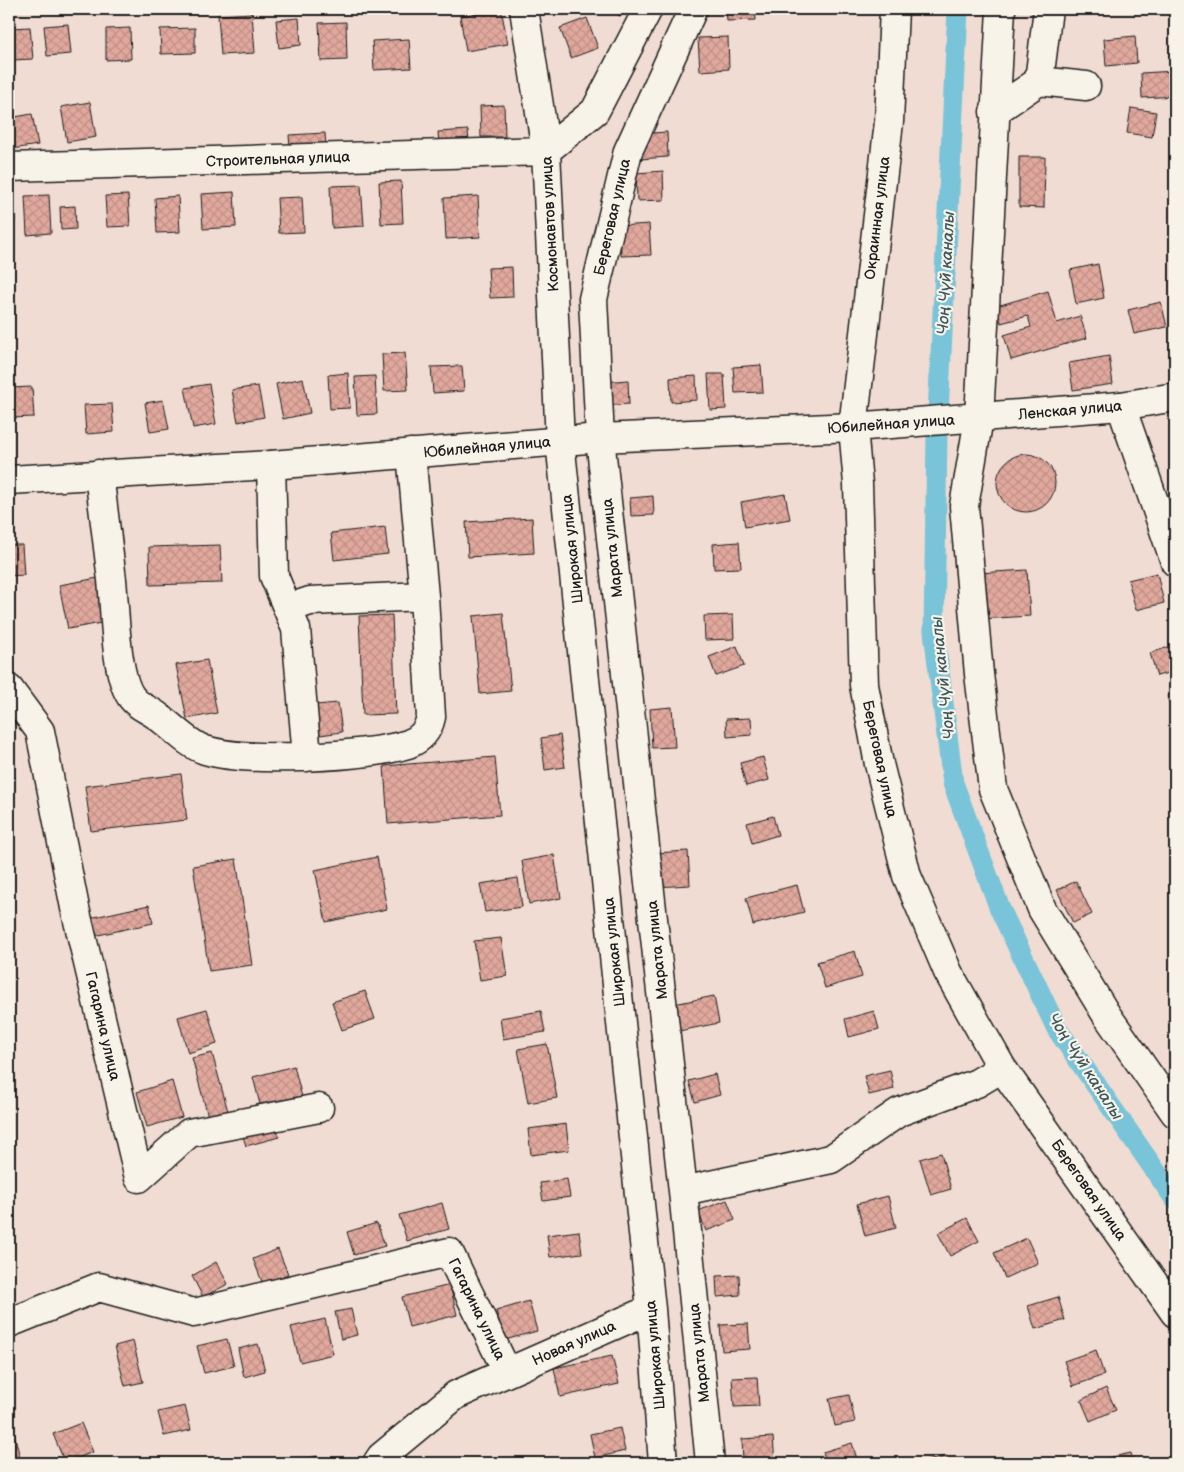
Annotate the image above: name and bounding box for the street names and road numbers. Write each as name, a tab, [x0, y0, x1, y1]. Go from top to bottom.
street label: Строительная улица	[206, 147, 351, 172]
street label: Окраинная улица	[860, 155, 895, 281]
street label: Космонавтов улица	[537, 156, 564, 292]
street label: Береговая улица	[590, 157, 635, 277]
street label: Ленская улица	[1016, 396, 1123, 425]
street label: Юбилейная улица	[827, 411, 956, 438]
street label: Юбилейная улица	[422, 432, 552, 463]
street label: Широкая улица	[557, 493, 588, 604]
street label: Марата улица	[598, 497, 627, 599]
street label: Береговая улица	[858, 699, 901, 820]
street label: Широкая улица	[599, 896, 630, 1007]
street label: Марата улица	[643, 899, 672, 1001]
street label: Гагарина улица	[81, 970, 124, 1083]
street label: Береговая улица	[1047, 1136, 1131, 1245]
street label: Гагарина улица	[444, 1255, 510, 1363]
street label: Широкая улица	[641, 1299, 670, 1410]
street label: Марата улица	[685, 1302, 714, 1404]
street label: Новая улица	[529, 1317, 619, 1370]

